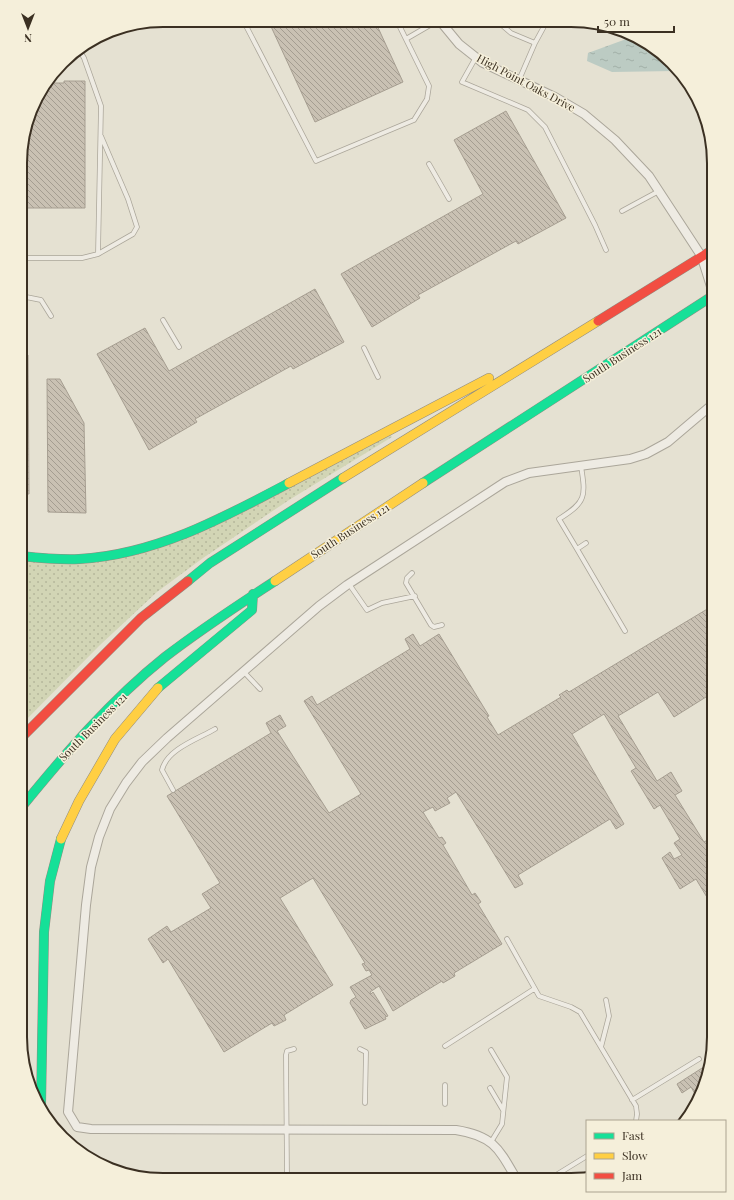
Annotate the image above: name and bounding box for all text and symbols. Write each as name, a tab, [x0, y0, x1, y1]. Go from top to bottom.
north arrow	[8, 8, 48, 48]
scale bar	[598, 8, 674, 34]
text: 50 m	[604, 13, 630, 29]
text: N	[24, 31, 32, 46]
street label: High Point Oaks Drive	[474, 50, 578, 115]
street label: South Business 121	[579, 324, 664, 386]
street label: South Business 121	[307, 500, 392, 562]
street label: South Business 121	[55, 689, 130, 764]
legend	[586, 1120, 726, 1192]
text: Fast	[622, 1127, 645, 1143]
text: Slow	[622, 1147, 648, 1163]
text: Jam	[621, 1167, 643, 1183]

